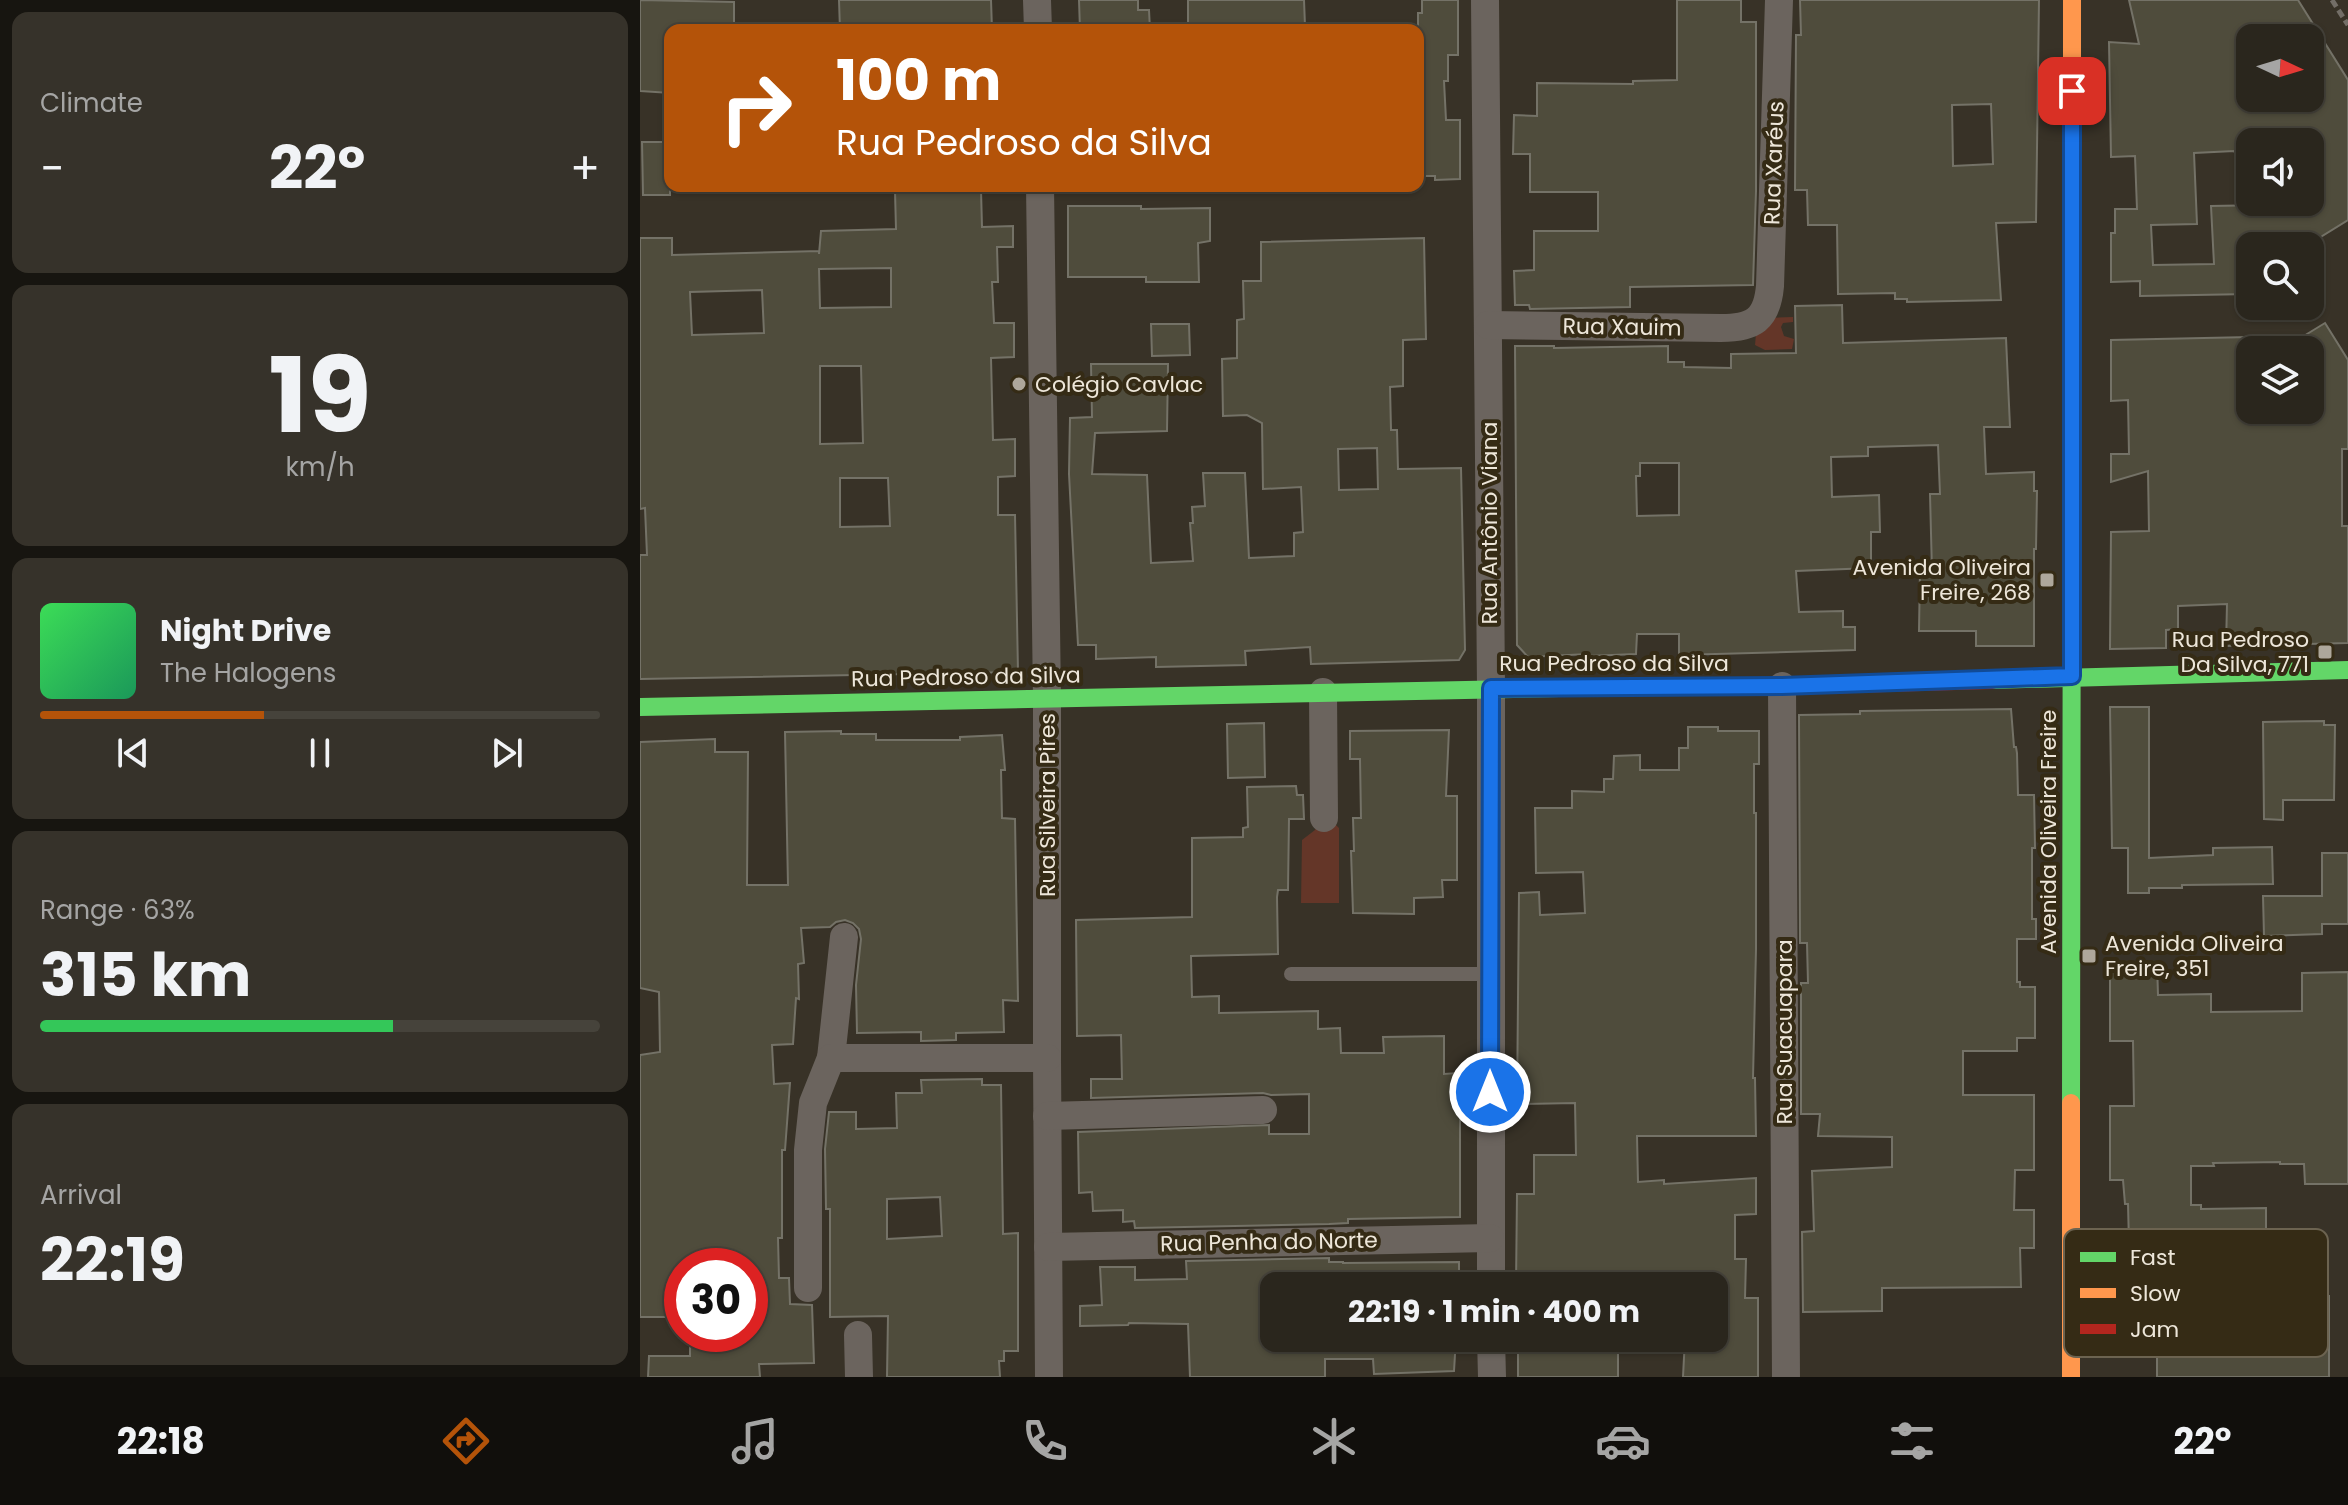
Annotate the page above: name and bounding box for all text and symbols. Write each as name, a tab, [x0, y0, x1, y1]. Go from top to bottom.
north arrow	[2236, 24, 2324, 112]
map controls	[2236, 24, 2324, 424]
text: 100 m	[836, 41, 1001, 120]
icon: right	[704, 56, 808, 160]
pin	[2038, 57, 2106, 125]
icon: arrive	[2050, 69, 2094, 113]
text: Climate	[40, 85, 143, 121]
street label: Rua Xaréus	[1756, 100, 1792, 226]
text: Rua Pedroso da Silva	[836, 117, 1212, 168]
text: 22°	[269, 126, 365, 210]
button: sound	[2236, 128, 2324, 216]
text: −	[40, 138, 64, 199]
text: +	[570, 138, 600, 199]
button: search	[2236, 232, 2324, 320]
street label: Rua Xauim	[1562, 310, 1682, 344]
text: 19	[268, 323, 372, 468]
button: layers	[2236, 336, 2324, 424]
place label: Colégio Cavlac	[1035, 369, 1203, 400]
marker: Colégio Cavlac	[1010, 375, 1028, 393]
street label: Rua Antônio Viana	[1474, 422, 1505, 624]
text: km/h	[285, 449, 355, 485]
place label: Avenida Oliveira Freire, 268	[1852, 552, 2031, 608]
marker: Avenida Oliveira Freire, 268	[2038, 571, 2056, 589]
text: Night Drive	[160, 609, 331, 652]
place label: Rua Pedroso Da Silva, 771	[2172, 624, 2309, 680]
marker: Rua Pedroso Da Silva, 771	[2316, 643, 2334, 661]
street label: Rua Pedroso da Silva	[1499, 648, 1729, 679]
text: The Halogens	[160, 655, 336, 691]
street label: Rua Pedroso da Silva	[851, 659, 1081, 695]
street label: Avenida Oliveira Freire	[2033, 710, 2064, 954]
street label: Rua Silveira Pires	[1032, 713, 1063, 897]
icon: previous	[111, 731, 155, 775]
icon: pause	[298, 731, 342, 775]
icon: next	[485, 731, 529, 775]
text: Range · 63%	[40, 892, 195, 928]
place label: Avenida Oliveira Freire, 351	[2105, 928, 2284, 984]
text: 315 km	[40, 933, 251, 1017]
street label: Rua Suacuapara	[1769, 939, 1800, 1125]
marker: Avenida Oliveira Freire, 351	[2080, 947, 2098, 965]
position arrow	[1448, 1050, 1532, 1134]
text: Arrival	[40, 1177, 122, 1213]
text: 22:19	[40, 1218, 185, 1302]
street label: Rua Penha do Norte	[1160, 1225, 1378, 1259]
legend	[2064, 1229, 2328, 1357]
text: Fast	[2130, 1242, 2175, 1273]
speed limit sign: 30	[664, 1248, 768, 1352]
text: Slow	[2130, 1278, 2180, 1309]
text: 22:19 · 1 min · 400 m	[1348, 1290, 1640, 1333]
text: Jam	[2130, 1314, 2179, 1345]
icon: directions	[438, 1413, 494, 1469]
icon: music	[727, 1413, 783, 1469]
icon: phone	[1017, 1413, 1073, 1469]
icon: climate	[1306, 1413, 1362, 1469]
icon: car	[1595, 1413, 1651, 1469]
icon: filters	[1884, 1413, 1940, 1469]
text: 22:18	[117, 1416, 205, 1467]
text: 22°	[2174, 1416, 2231, 1467]

